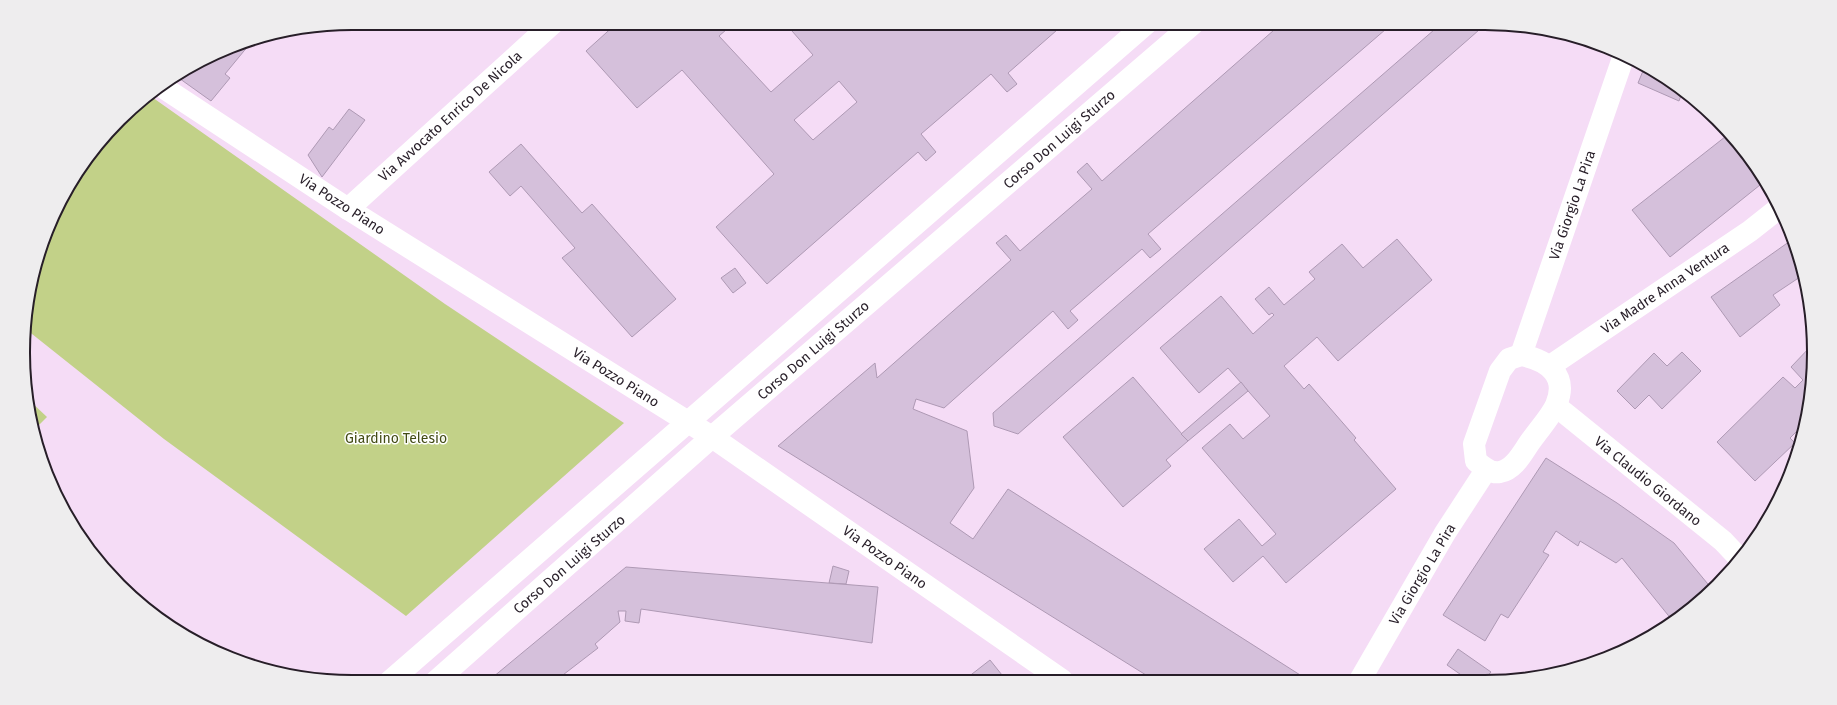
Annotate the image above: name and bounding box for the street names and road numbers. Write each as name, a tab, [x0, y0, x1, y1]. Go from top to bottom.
street label: Via Avvocato Enrico De Nicola	[375, 47, 526, 185]
street label: Corso Don Luigi Sturzo	[1000, 86, 1119, 193]
street label: Via Giorgio La Pira	[1546, 148, 1599, 262]
street label: Via Pozzo Piano	[296, 170, 388, 238]
street label: Via Madre Anna Ventura	[1598, 239, 1733, 338]
street label: Corso Don Luigi Sturzo	[754, 297, 873, 404]
street label: Via Pozzo Piano	[569, 344, 662, 411]
street label: Via Claudio Giordano	[1591, 433, 1705, 530]
street label: Corso Don Luigi Sturzo	[510, 511, 629, 618]
street label: Via Giorgio La Pira	[1386, 521, 1459, 628]
street label: Via Pozzo Piano	[839, 522, 930, 593]

